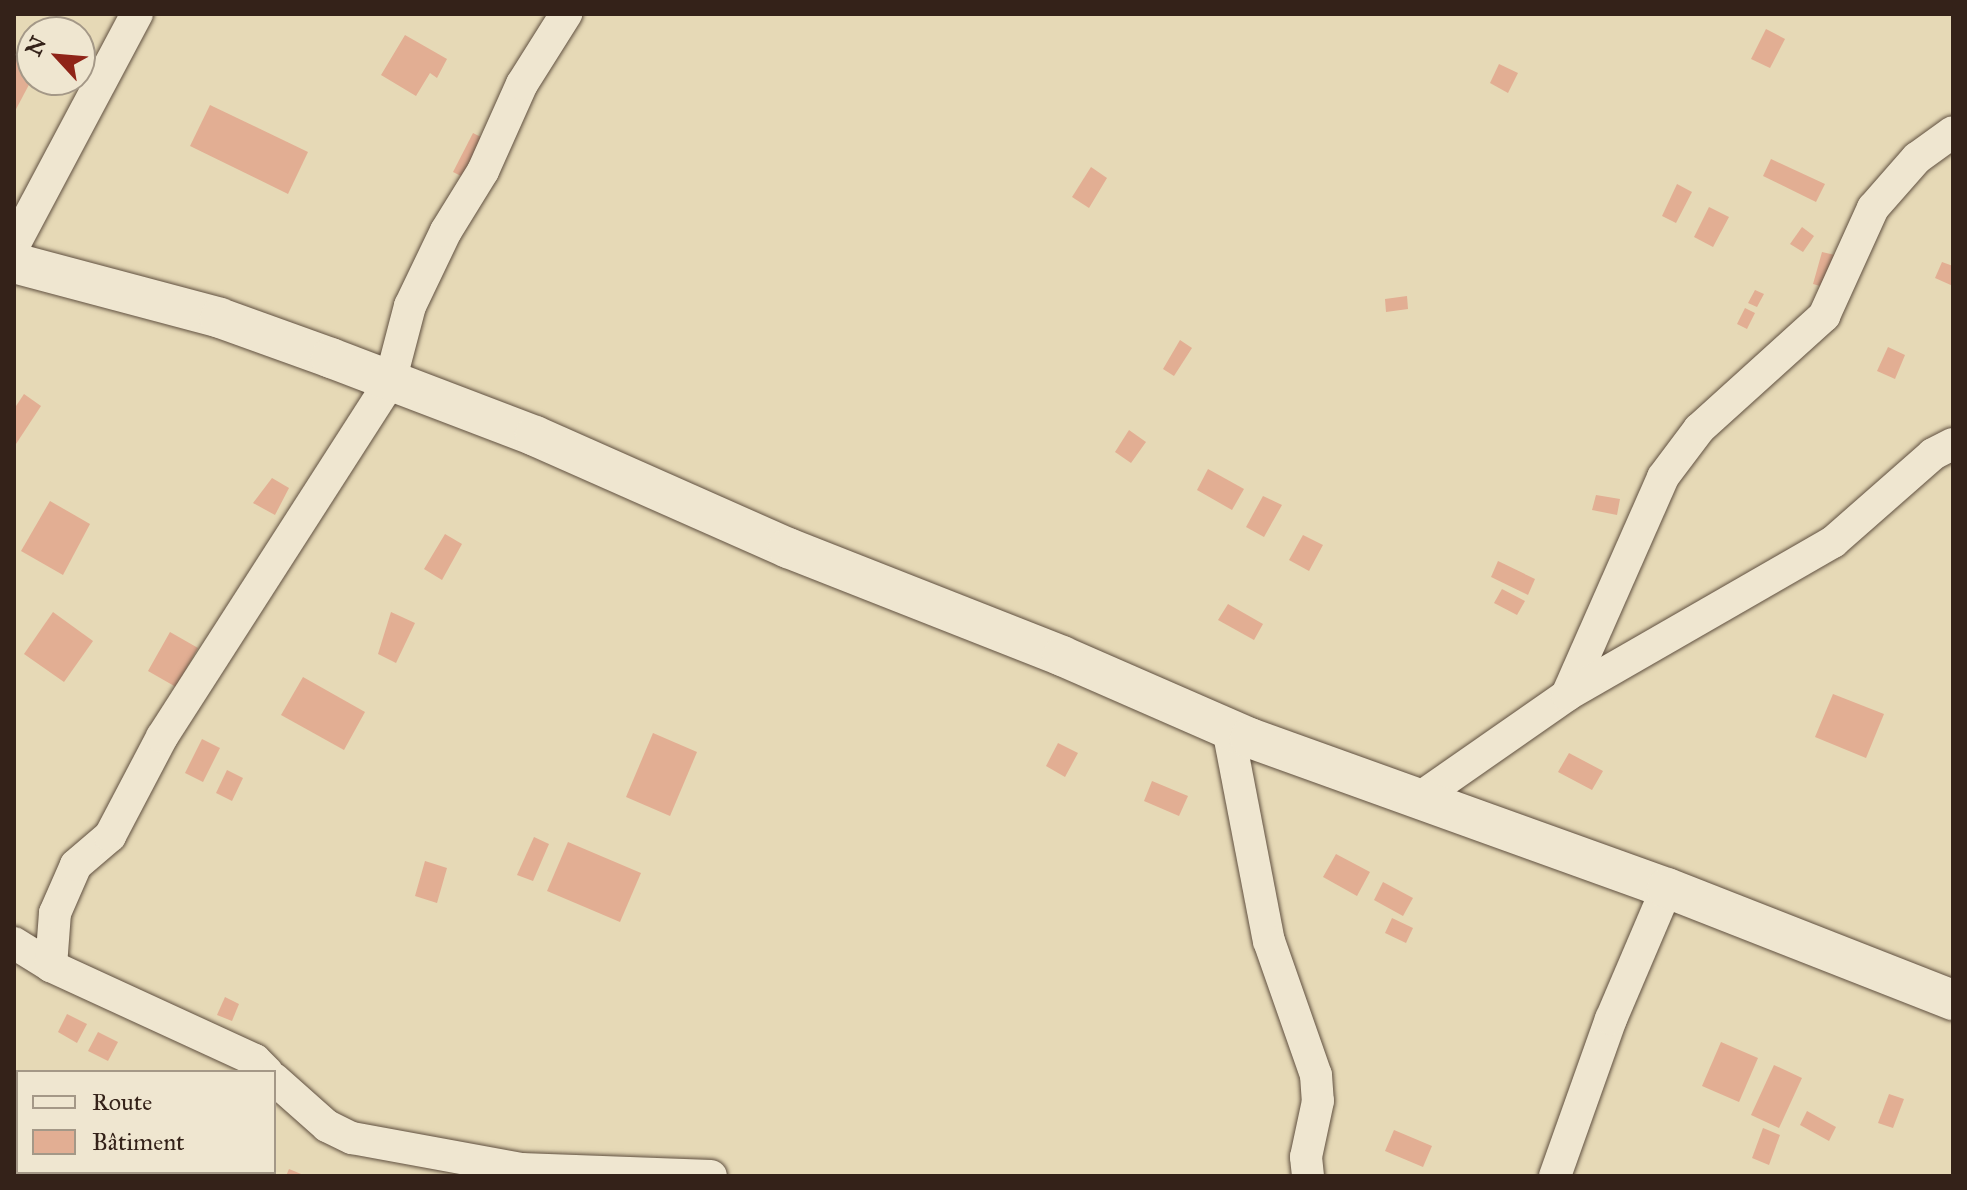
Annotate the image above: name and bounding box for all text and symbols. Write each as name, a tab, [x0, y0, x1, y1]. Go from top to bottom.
north arrow	[16, 16, 96, 96]
text: N	[20, 32, 52, 60]
legend	[16, 1070, 276, 1174]
text: Route	[92, 1087, 152, 1117]
text: Bâtiment	[92, 1127, 185, 1157]

